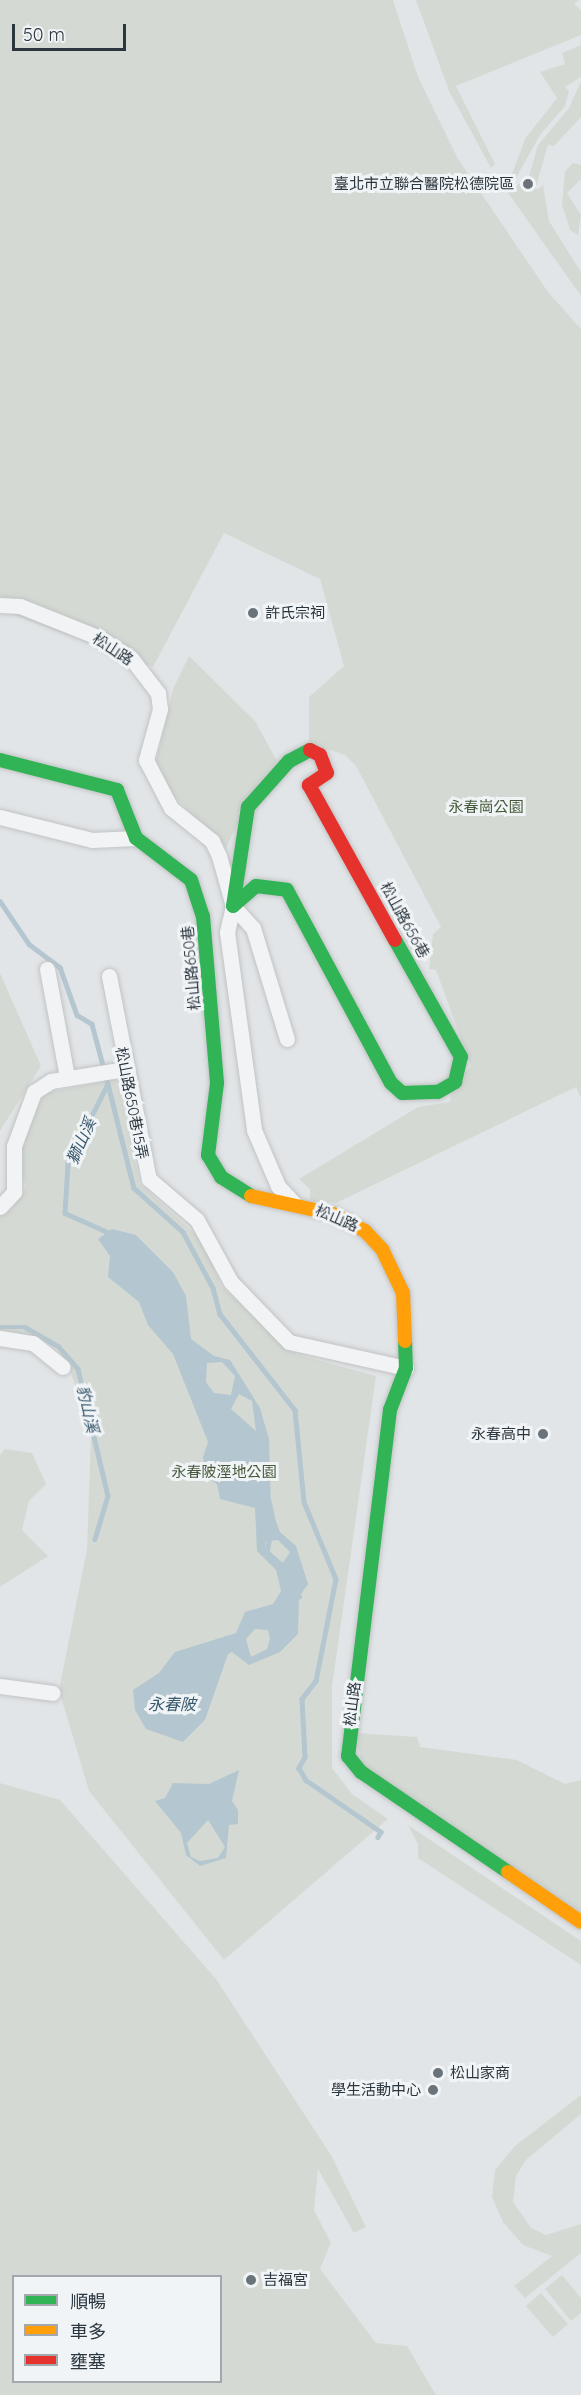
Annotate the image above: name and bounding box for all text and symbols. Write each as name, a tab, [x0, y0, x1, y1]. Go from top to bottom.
scale bar	[15, 12, 129, 50]
text: 50 m	[23, 23, 65, 46]
place label: 臺北市立聯合醫院松德院區	[334, 175, 514, 193]
marker: 臺北市立聯合醫院松德院區	[519, 175, 537, 193]
place label: 許氏宗祠	[265, 604, 325, 622]
marker: 許氏宗祠	[246, 606, 260, 620]
street label: 松山路	[89, 629, 137, 669]
park label: 永春崗公園	[449, 798, 523, 816]
street label: 松山路656巷	[377, 879, 433, 961]
street label: 松山路650巷	[178, 925, 204, 1011]
street label: 松山路650巷15弄	[112, 1045, 152, 1161]
water label: 獅山溪	[62, 1115, 100, 1167]
street label: 松山路	[313, 1201, 361, 1235]
water label: 豹山溪	[73, 1383, 103, 1435]
place label: 永春高中	[471, 1425, 531, 1443]
marker: 永春高中	[536, 1427, 550, 1441]
park label: 永春陂溼地公園	[172, 1463, 276, 1481]
street label: 松山路	[340, 1681, 364, 1727]
water label: 永春陂	[148, 1694, 196, 1714]
place label: 松山家商	[450, 2064, 510, 2082]
marker: 松山家商	[431, 2066, 445, 2080]
place label: 學生活動中心	[331, 2081, 421, 2099]
marker: 學生活動中心	[426, 2083, 440, 2097]
place label: 吉福宮	[263, 2271, 308, 2289]
marker: 吉福宮	[244, 2273, 258, 2287]
legend	[12, 2275, 222, 2383]
text: 順暢	[70, 2290, 106, 2313]
text: 車多	[70, 2320, 106, 2343]
text: 壅塞	[70, 2350, 106, 2373]

